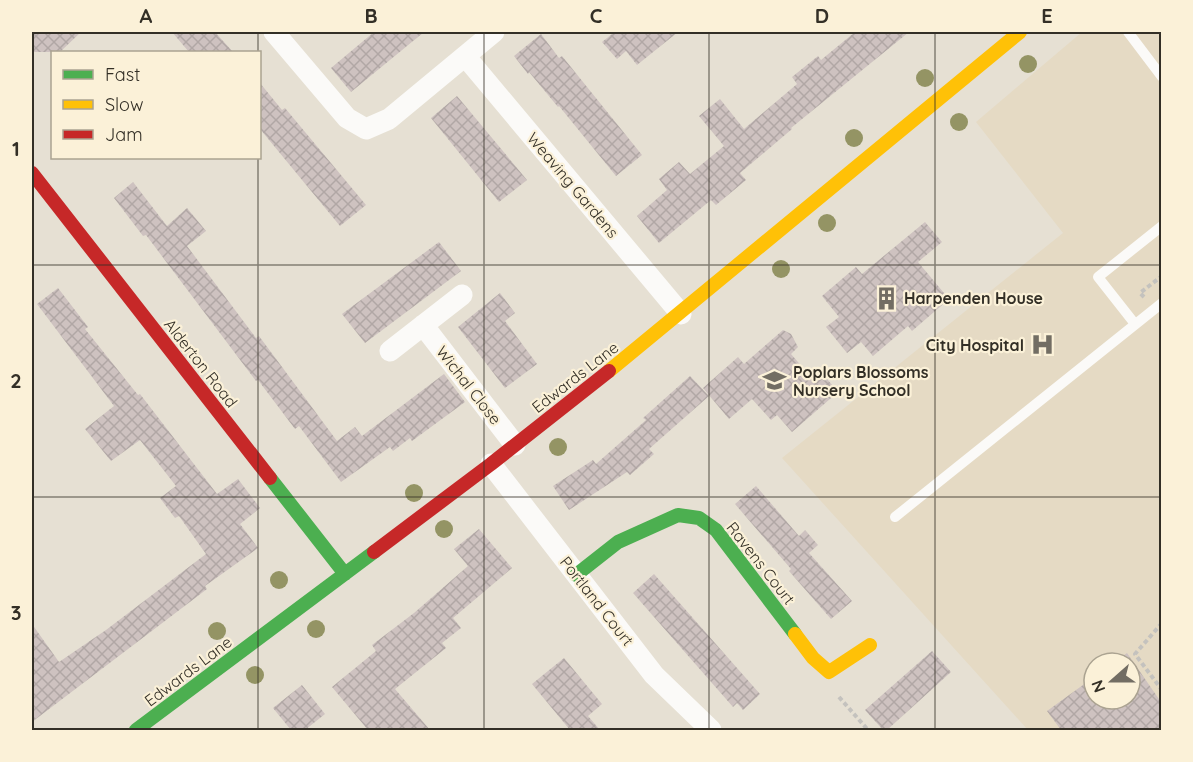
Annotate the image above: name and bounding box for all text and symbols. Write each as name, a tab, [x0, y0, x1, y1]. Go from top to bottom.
text: A	[140, 3, 153, 28]
text: B	[364, 3, 378, 28]
text: C	[590, 3, 603, 28]
text: D	[815, 3, 829, 28]
text: E	[1041, 3, 1053, 28]
legend	[51, 51, 261, 159]
text: Fast	[105, 63, 140, 86]
text: Slow	[105, 93, 143, 116]
text: Jam	[105, 123, 143, 146]
street label: Weaving Gardens	[523, 128, 623, 242]
text: 1	[12, 136, 20, 161]
building icon: Harpenden House	[873, 285, 899, 311]
place label: Harpenden House	[904, 288, 1043, 308]
street label: Alderton Road	[160, 315, 242, 411]
hospital icon: City Hospital	[1029, 332, 1055, 358]
place label: City Hospital	[926, 335, 1024, 355]
street label: Edwards Lane	[528, 337, 622, 417]
street label: Wichal Close	[432, 342, 506, 428]
place label: Poplars Blossoms Nursery School	[793, 362, 929, 400]
text: 2	[10, 368, 22, 393]
school or university icon: Poplars Blossoms Nursery School	[762, 368, 788, 394]
street label: Ravens Court	[722, 518, 800, 608]
street label: Portland Court	[556, 552, 638, 650]
text: 3	[11, 600, 21, 625]
street label: Edwards Lane	[140, 632, 236, 710]
north arrow	[1082, 651, 1142, 711]
text: N	[1087, 677, 1109, 695]

